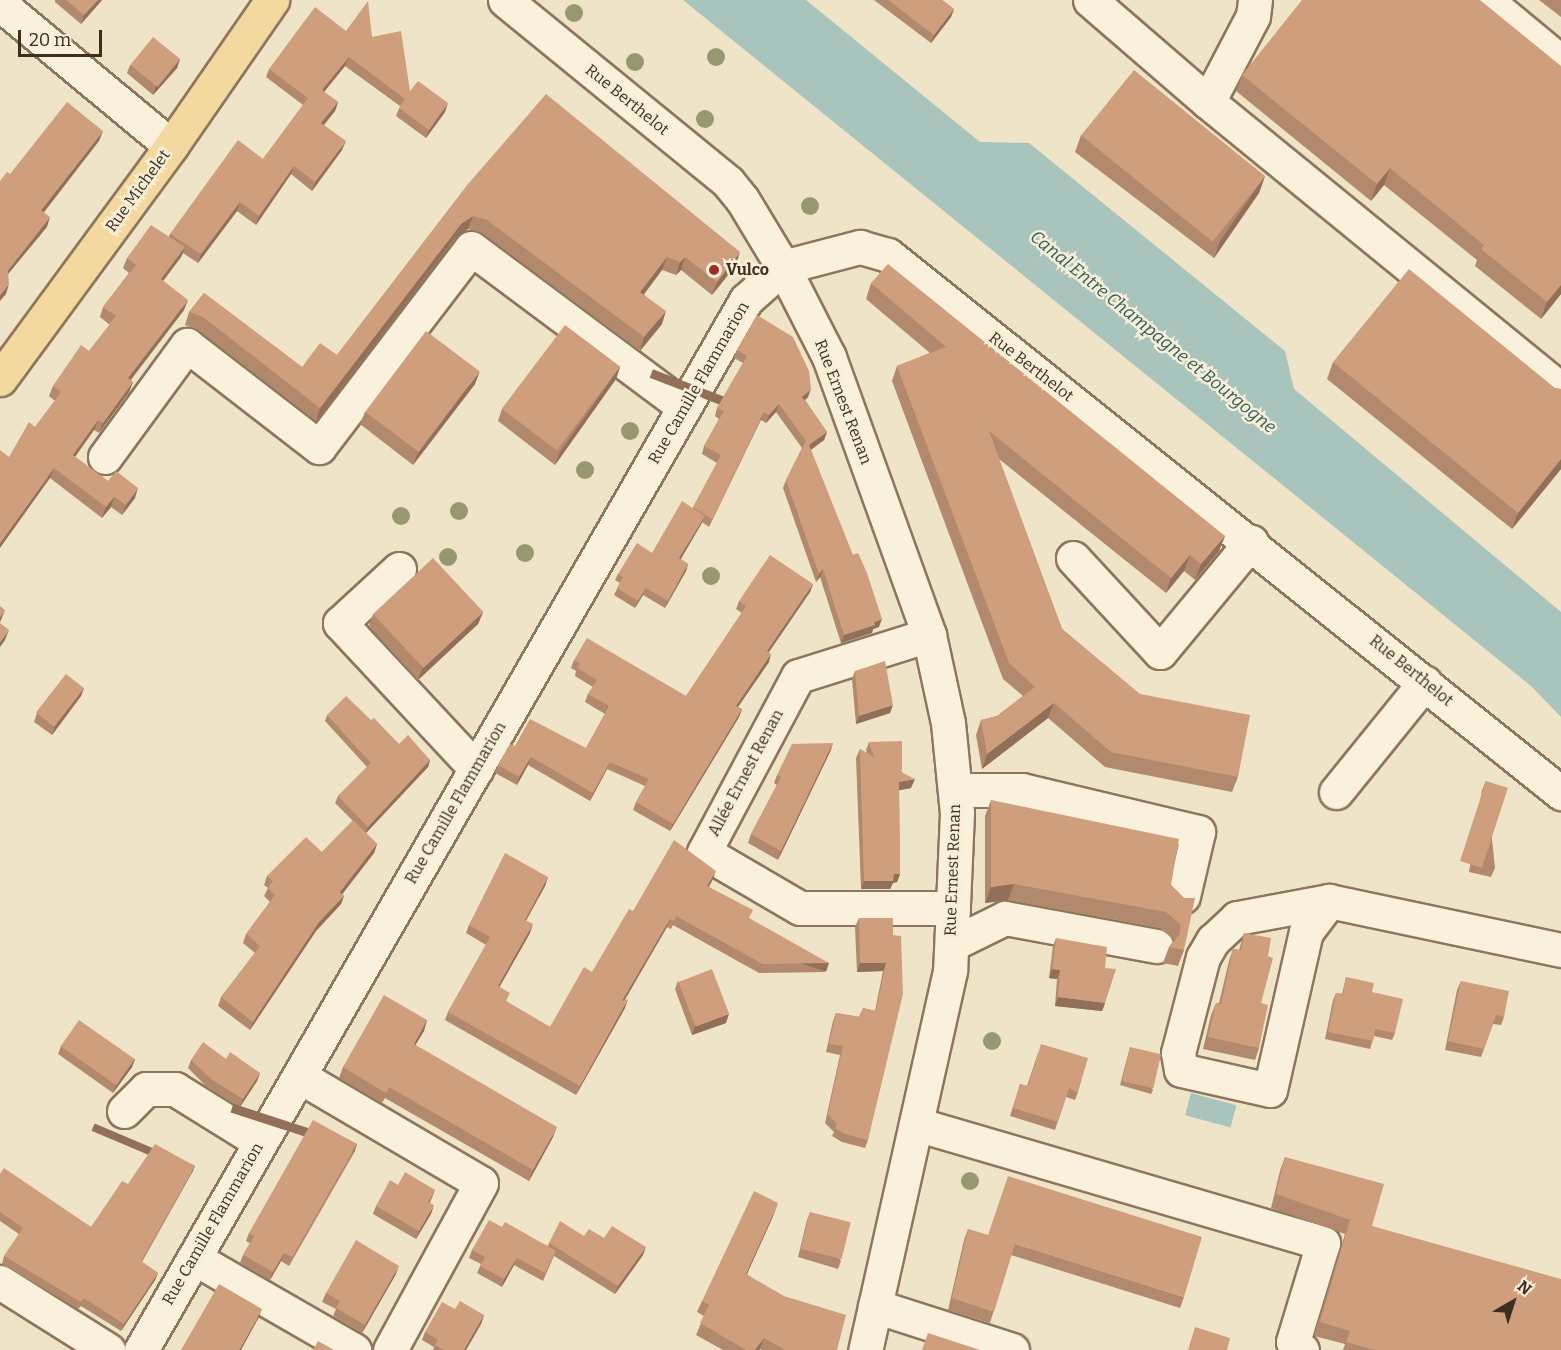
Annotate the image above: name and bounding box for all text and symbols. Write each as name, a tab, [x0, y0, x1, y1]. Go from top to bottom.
scale bar	[21, 18, 105, 56]
text: 20 m	[29, 29, 71, 51]
street label: Rue Berthelot	[581, 60, 673, 140]
street label: Rue Michelet	[102, 146, 174, 236]
water label: Canal Entre Champagne et Bourgogne	[1026, 226, 1280, 438]
place label: Vulco	[726, 260, 769, 280]
marker: Vulco	[707, 263, 721, 277]
street label: Rue Camille Flammarion	[645, 298, 753, 468]
street label: Rue Berthelot	[985, 328, 1077, 406]
street label: Rue Ernest Renan	[810, 337, 876, 467]
street label: Rue Berthelot	[1365, 631, 1457, 711]
street label: Allée Ernest Renan	[704, 706, 788, 840]
street label: Rue Camille Flammarion	[402, 718, 510, 888]
street label: Rue Ernest Renan	[941, 804, 965, 936]
street label: Rue Camille Flammarion	[159, 1139, 267, 1309]
north arrow	[1483, 1272, 1543, 1332]
text: N	[1514, 1276, 1535, 1299]

